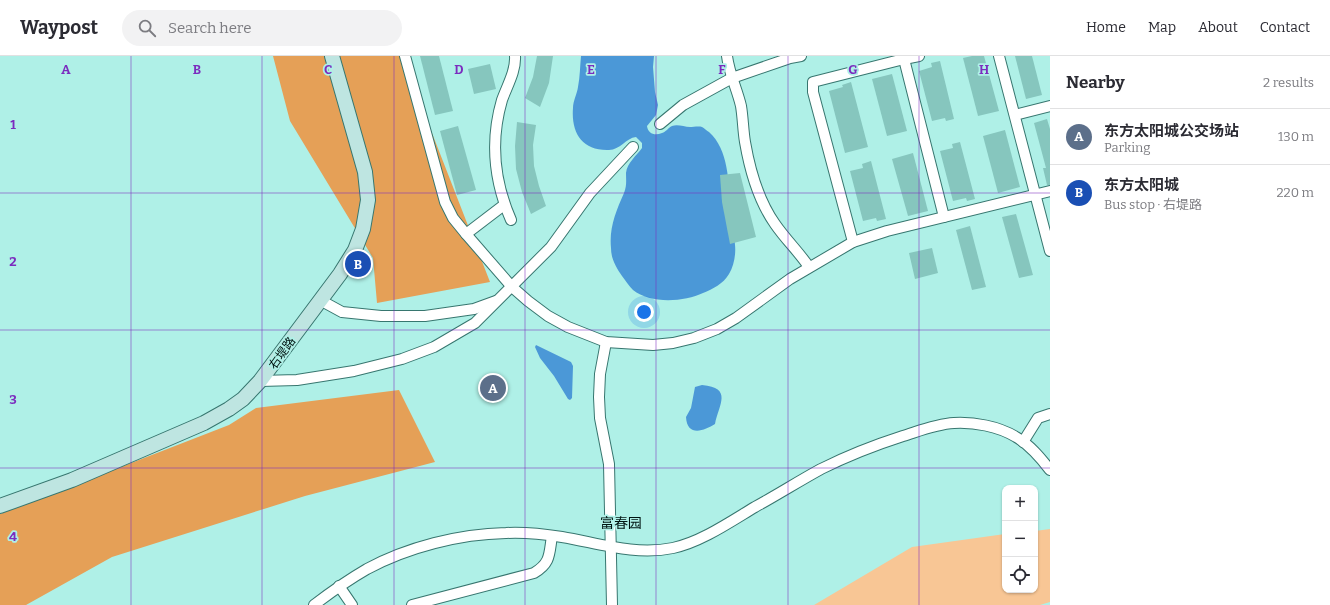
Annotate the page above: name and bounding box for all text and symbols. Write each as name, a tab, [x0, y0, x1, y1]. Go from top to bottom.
search box	[122, 10, 402, 46]
text: Waypost	[20, 16, 98, 39]
icon: search	[136, 17, 158, 39]
text: Search here	[168, 19, 251, 37]
text: Home	[1086, 19, 1126, 36]
text: Map	[1148, 19, 1176, 36]
text: About	[1198, 19, 1238, 36]
text: Contact	[1260, 19, 1310, 36]
text: A	[61, 62, 71, 77]
text: B	[193, 62, 201, 77]
text: C	[324, 62, 332, 77]
text: D	[454, 62, 464, 77]
text: E	[587, 62, 595, 77]
text: F	[718, 62, 726, 77]
text: G	[848, 62, 858, 77]
text: H	[979, 62, 989, 77]
text: Nearby	[1066, 72, 1125, 93]
text: 2 results	[1263, 75, 1314, 90]
text: 1	[10, 117, 16, 132]
text: 东方太阳城公交场站	[1104, 122, 1239, 140]
text: A	[1074, 129, 1084, 144]
text: 130 m	[1278, 129, 1314, 144]
text: Parking	[1104, 140, 1151, 155]
text: 东方太阳城	[1104, 176, 1179, 194]
text: B	[1075, 185, 1083, 200]
text: 220 m	[1277, 185, 1314, 200]
text: Bus stop · 右堤路	[1104, 197, 1202, 212]
pin: B	[345, 249, 371, 279]
text: 2	[9, 254, 17, 269]
your location	[634, 302, 654, 322]
street label: 右堤路	[266, 334, 298, 372]
pin: A	[480, 373, 506, 403]
text: 3	[9, 392, 17, 407]
map controls	[1002, 485, 1038, 593]
button: +	[1002, 485, 1038, 521]
district label: 富春园	[600, 515, 642, 532]
button: −	[1002, 521, 1038, 557]
text: 4	[9, 529, 17, 544]
button: locate	[1002, 557, 1038, 593]

